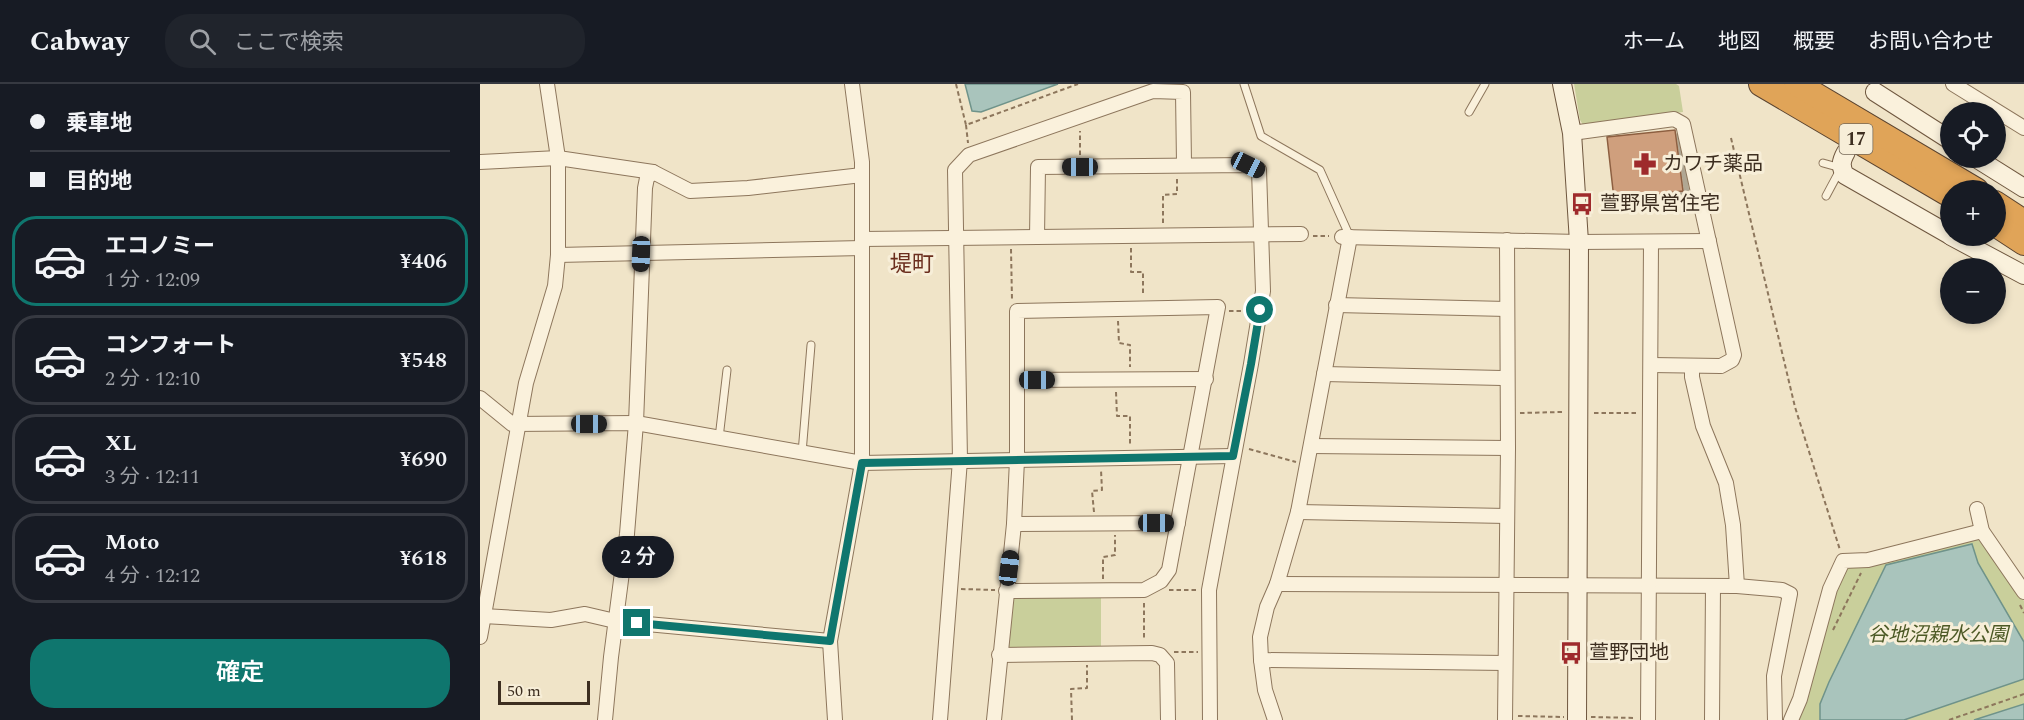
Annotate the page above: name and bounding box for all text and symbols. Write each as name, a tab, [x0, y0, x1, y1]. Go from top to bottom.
search box	[165, 14, 585, 68]
text: Cabway	[30, 20, 129, 63]
icon: search	[186, 25, 219, 58]
text: ここで検索	[234, 26, 344, 59]
text: ホーム	[1623, 26, 1685, 58]
text: 地図	[1718, 26, 1760, 58]
text: 概要	[1793, 26, 1835, 58]
text: お問い合わせ	[1868, 26, 1994, 58]
map controls	[1940, 102, 2006, 324]
button: locate	[1940, 102, 2006, 168]
text: 乗車地	[66, 107, 132, 140]
road number: 17	[1840, 124, 1872, 154]
car	[1228, 149, 1268, 181]
place label: カワチ薬品	[1663, 149, 1763, 179]
pharmacy icon: カワチ薬品	[1632, 151, 1658, 177]
car	[1062, 158, 1098, 176]
text: 目的地	[66, 165, 132, 198]
button: +	[1940, 180, 2006, 246]
place label: 萱野県営住宅	[1600, 189, 1720, 219]
bus stop icon: 萱野県営住宅	[1569, 191, 1595, 217]
text: エコノミー	[105, 230, 215, 263]
icon: car	[33, 234, 87, 288]
car	[631, 236, 651, 272]
text: ¥406	[400, 245, 447, 278]
district label: 堤町	[890, 248, 934, 281]
button: −	[1940, 258, 2006, 324]
text: 1 分 · 12:09	[105, 265, 200, 295]
route start	[1246, 296, 1273, 323]
text: コンフォート	[105, 329, 236, 362]
icon: car	[33, 333, 87, 387]
text: ¥548	[400, 344, 447, 377]
text: 2 分 · 12:10	[105, 364, 200, 394]
car	[1019, 371, 1055, 389]
car	[571, 415, 607, 433]
text: XL	[105, 427, 136, 460]
icon: car	[33, 432, 87, 486]
text: ¥690	[400, 443, 447, 476]
text: 3 分 · 12:11	[105, 462, 200, 492]
car	[1138, 514, 1174, 532]
text: Moto	[105, 526, 159, 559]
icon: car	[33, 531, 87, 585]
callout: 2 分	[601, 536, 673, 578]
text: ¥618	[400, 542, 447, 575]
text: 2 分	[620, 542, 656, 572]
car	[998, 549, 1020, 587]
text: 4 分 · 12:12	[105, 561, 200, 591]
route end	[623, 609, 650, 636]
park label: 谷地沼親水公園	[1868, 620, 2011, 650]
place label: 萱野団地	[1589, 638, 1669, 668]
button: 確定	[30, 639, 450, 708]
bus stop icon: 萱野団地	[1558, 640, 1584, 666]
scale bar	[498, 678, 590, 706]
text: 50 m	[507, 679, 541, 703]

